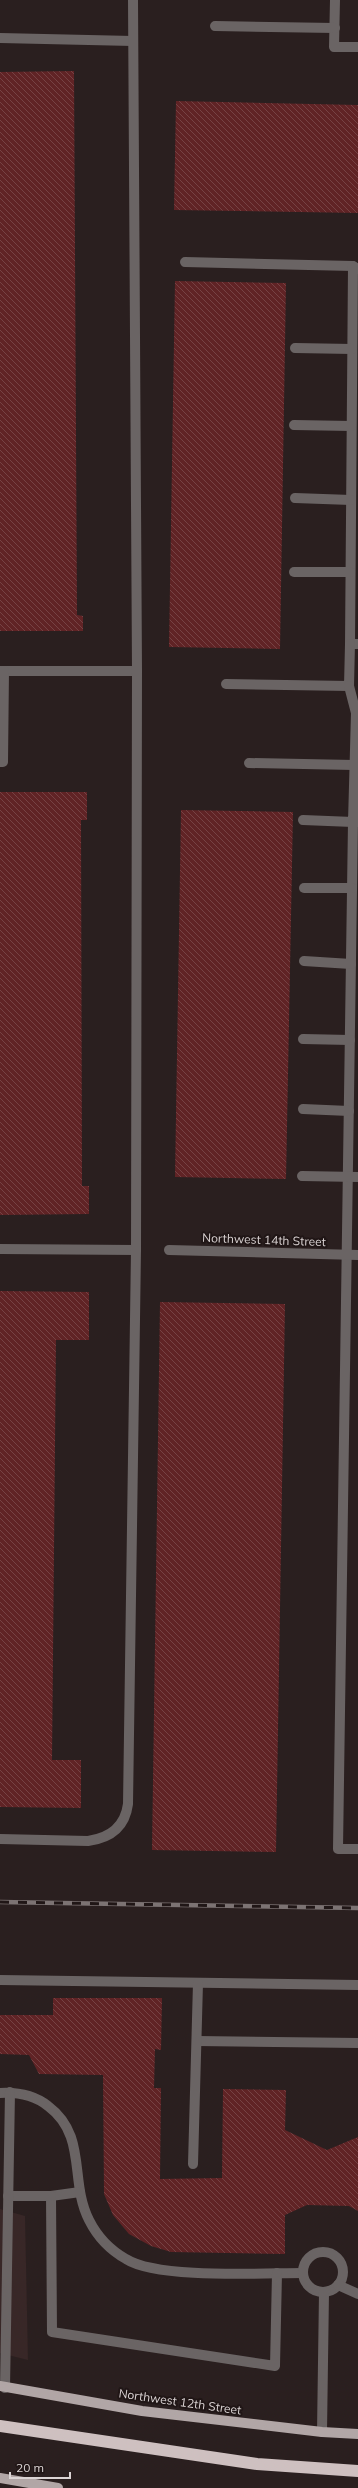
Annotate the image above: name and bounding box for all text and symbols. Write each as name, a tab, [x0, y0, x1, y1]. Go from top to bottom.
street label: Northwest 14th Street	[202, 1230, 326, 1249]
street label: Northwest 12th Street	[118, 2385, 242, 2418]
scale bar	[10, 2454, 70, 2480]
text: 20 m	[16, 2460, 44, 2475]

